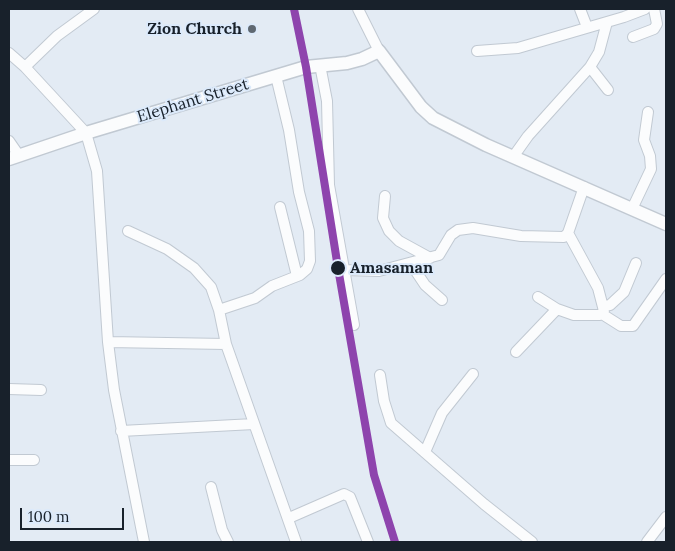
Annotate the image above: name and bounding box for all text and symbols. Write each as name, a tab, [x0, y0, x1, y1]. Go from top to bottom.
place label: Zion Church	[147, 19, 242, 39]
marker: Zion Church	[246, 23, 258, 35]
street label: Elephant Street	[135, 75, 251, 127]
place label: Amasaman	[350, 258, 433, 278]
marker: Amasaman	[329, 259, 347, 277]
scale bar	[22, 498, 126, 530]
text: 100 m	[28, 507, 69, 526]

